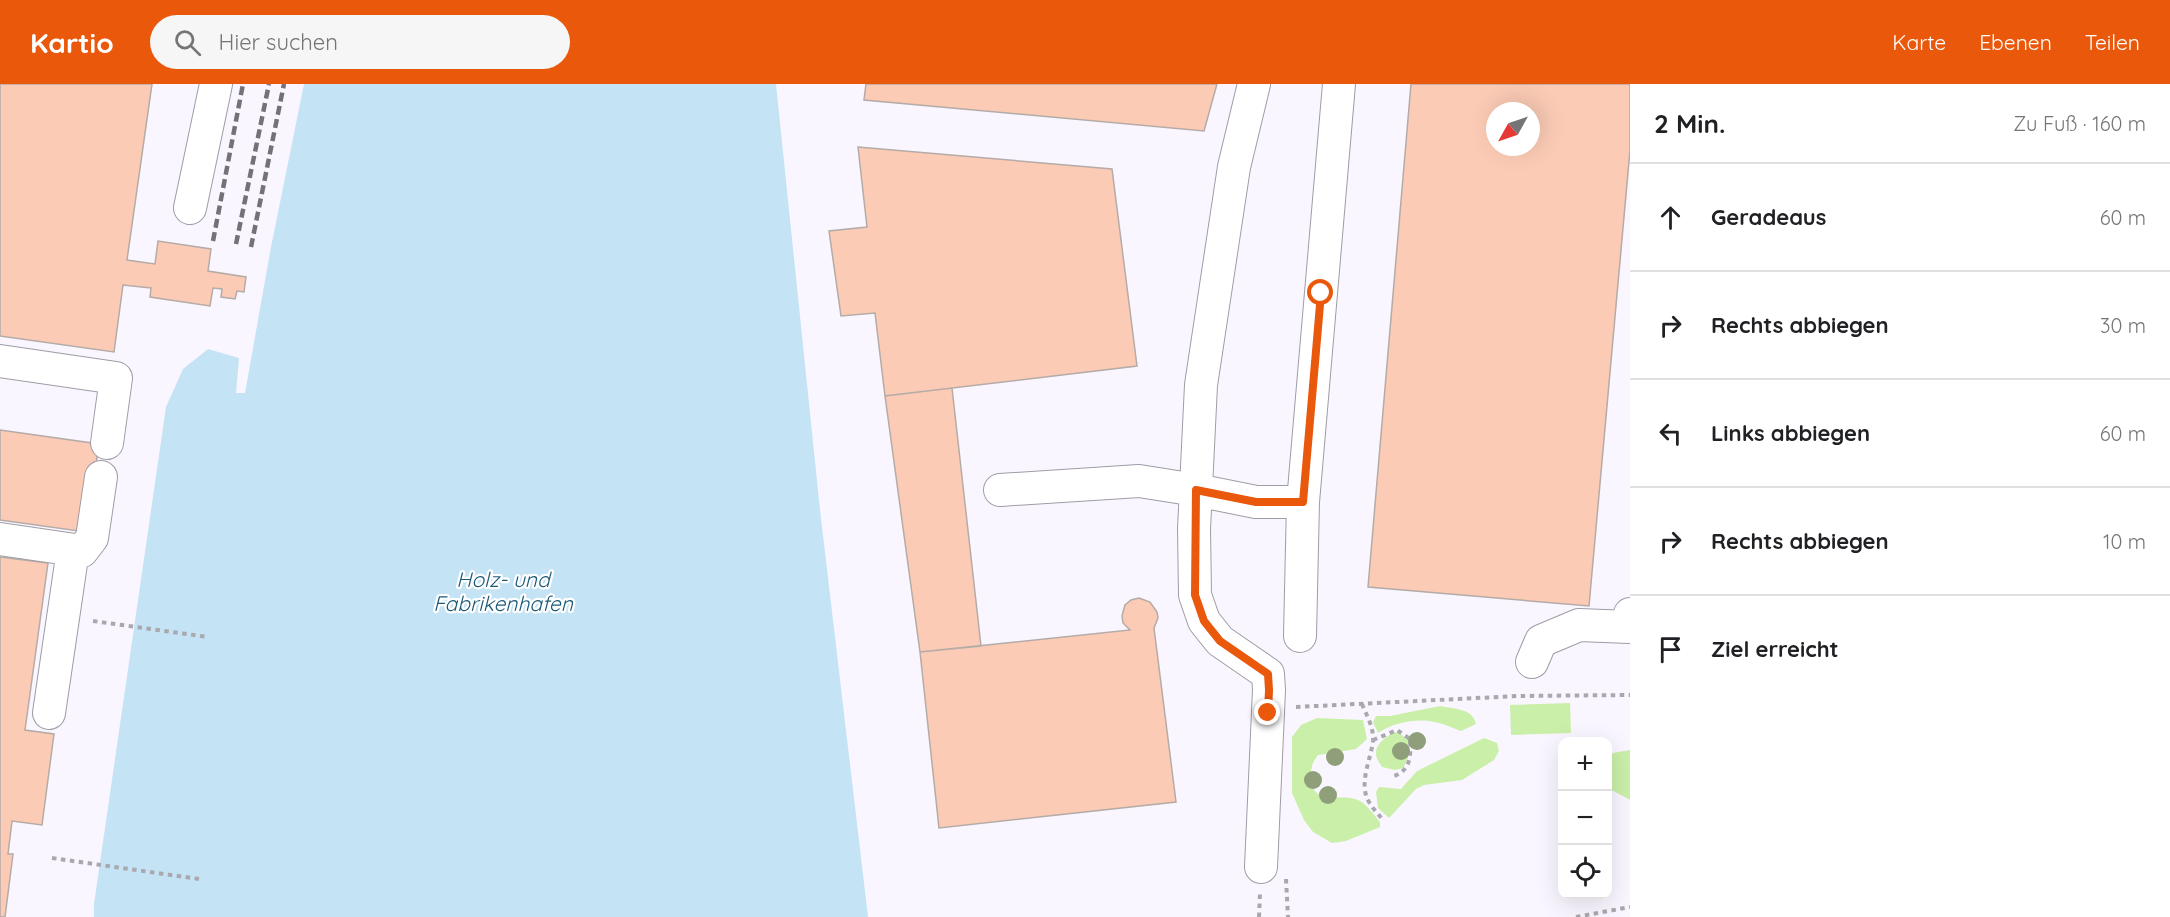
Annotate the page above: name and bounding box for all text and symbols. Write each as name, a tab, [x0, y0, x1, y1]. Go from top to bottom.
search box	[150, 15, 570, 69]
text: Kartio	[30, 25, 114, 60]
icon: search	[171, 26, 204, 59]
text: Hier suchen	[219, 28, 338, 56]
text: Karte	[1892, 29, 1946, 55]
text: Ebenen	[1979, 29, 2052, 55]
text: Teilen	[2085, 29, 2140, 55]
north arrow	[1486, 102, 1540, 156]
text: 2 Min.	[1654, 107, 1725, 140]
text: Zu Fuß · 160 m	[2013, 111, 2146, 136]
icon: ahead	[1654, 201, 1687, 234]
text: Geradeaus	[1711, 203, 1826, 231]
text: 60 m	[2100, 205, 2146, 230]
route start	[1307, 279, 1333, 305]
icon: right	[1654, 309, 1687, 342]
text: Rechts abbiegen	[1711, 311, 1889, 339]
text: 30 m	[2100, 313, 2146, 338]
icon: left	[1654, 417, 1687, 450]
text: Links abbiegen	[1711, 419, 1870, 447]
text: 60 m	[2100, 421, 2146, 446]
icon: right	[1654, 525, 1687, 558]
text: Rechts abbiegen	[1711, 527, 1889, 555]
text: 10 m	[2103, 529, 2146, 554]
water label: Holz- und Fabrikenhafen	[433, 566, 574, 616]
icon: arrive	[1654, 633, 1687, 666]
text: Ziel erreicht	[1711, 635, 1839, 663]
route end	[1254, 699, 1280, 725]
map controls	[1558, 737, 1612, 899]
button: +	[1558, 737, 1612, 791]
button: −	[1558, 791, 1612, 845]
button: locate	[1558, 845, 1612, 899]

